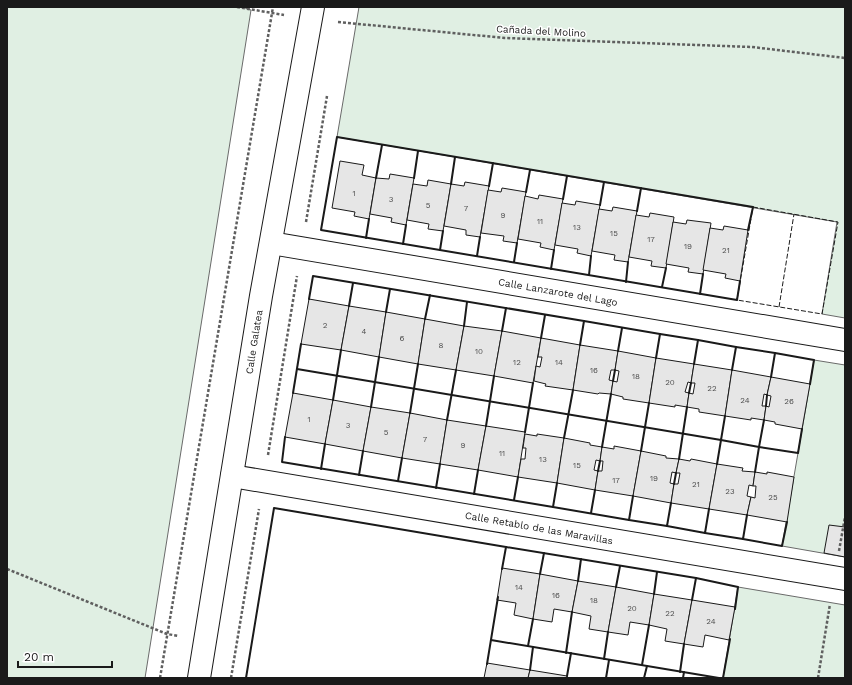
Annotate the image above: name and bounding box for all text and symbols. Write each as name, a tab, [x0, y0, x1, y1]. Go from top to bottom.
street label: Cañada del Molino	[496, 23, 586, 39]
house number: 1	[352, 189, 356, 198]
house number: 3	[389, 195, 394, 204]
house number: 5	[426, 201, 431, 210]
house number: 7	[464, 204, 469, 213]
house number: 9	[501, 211, 506, 220]
house number: 11	[537, 217, 543, 226]
house number: 13	[573, 223, 581, 232]
house number: 15	[610, 229, 618, 238]
house number: 17	[647, 235, 655, 244]
house number: 19	[684, 242, 692, 251]
house number: 21	[722, 246, 730, 255]
street label: Calle Lanzarote del Lago	[497, 276, 619, 308]
street label: Calle Galatea	[243, 309, 265, 375]
house number: 2	[323, 321, 328, 330]
house number: 4	[362, 327, 367, 336]
house number: 6	[400, 334, 405, 343]
house number: 8	[439, 341, 444, 350]
house number: 10	[475, 347, 483, 356]
house number: 12	[513, 358, 521, 367]
house number: 14	[555, 358, 563, 367]
house number: 16	[590, 366, 598, 375]
house number: 18	[632, 372, 640, 381]
house number: 20	[665, 378, 675, 387]
house number: 22	[707, 384, 717, 393]
house number: 24	[740, 396, 750, 405]
house number: 26	[784, 397, 794, 406]
house number: 1	[307, 415, 311, 424]
house number: 3	[346, 421, 351, 430]
house number: 5	[384, 428, 389, 437]
house number: 7	[423, 435, 428, 444]
house number: 9	[461, 441, 466, 450]
house number: 11	[499, 449, 505, 458]
house number: 13	[539, 455, 547, 464]
house number: 15	[573, 461, 581, 470]
house number: 19	[650, 474, 658, 483]
house number: 17	[612, 476, 620, 485]
house number: 21	[692, 480, 700, 489]
house number: 23	[725, 487, 735, 496]
house number: 25	[768, 493, 778, 502]
street label: Calle Retablo de las Maravillas	[464, 510, 614, 546]
house number: 14	[515, 583, 523, 592]
house number: 16	[552, 591, 560, 600]
house number: 18	[590, 596, 598, 605]
house number: 20	[627, 604, 637, 613]
house number: 22	[665, 609, 675, 618]
house number: 24	[706, 617, 716, 626]
scale bar	[18, 643, 112, 669]
text: 20 m	[24, 650, 54, 664]

